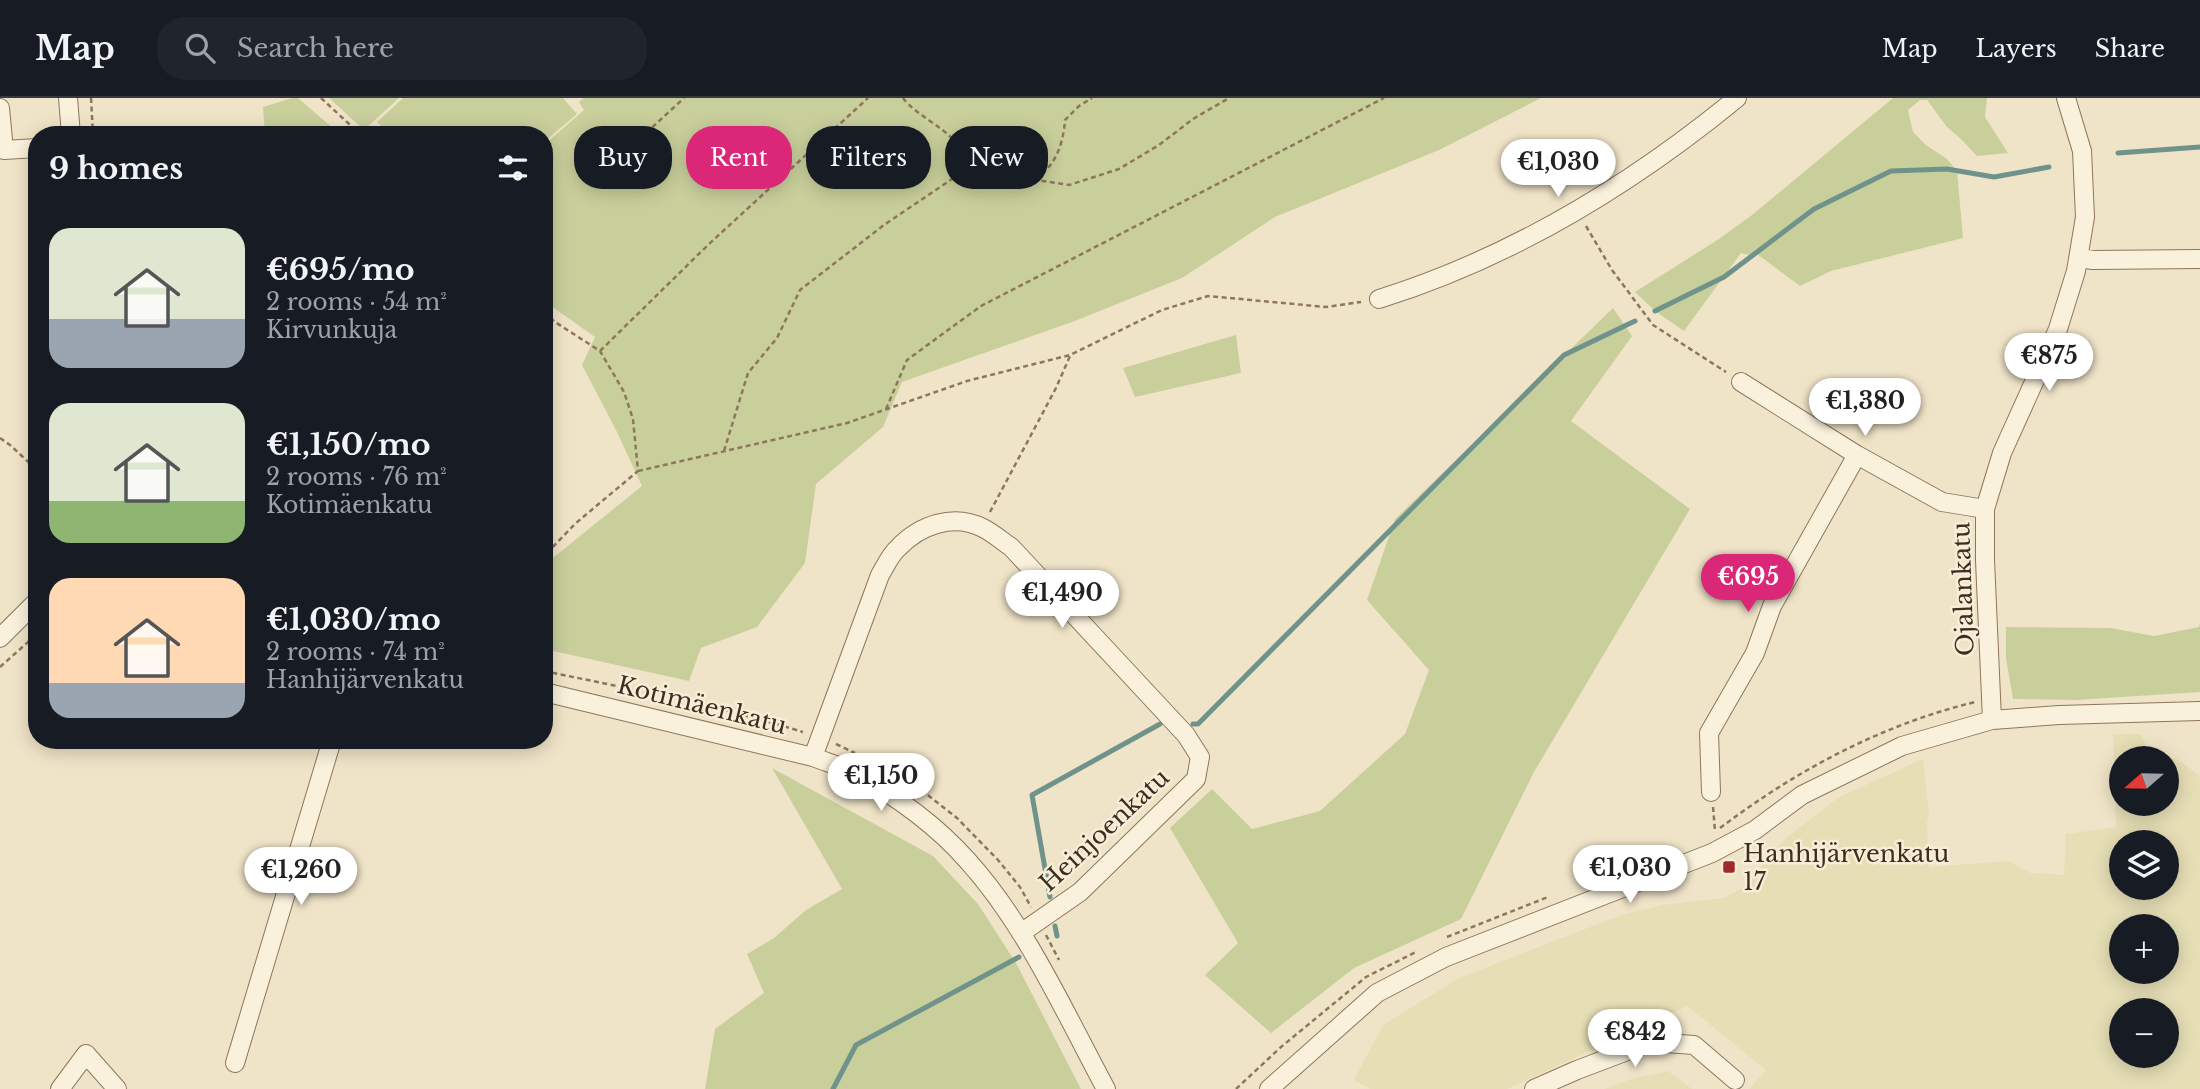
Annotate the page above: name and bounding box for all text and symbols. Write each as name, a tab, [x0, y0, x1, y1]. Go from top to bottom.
search box	[157, 17, 647, 80]
text: Map	[35, 28, 115, 69]
icon: search	[181, 29, 219, 67]
text: Search here	[237, 32, 394, 64]
text: Map	[1882, 34, 1938, 63]
text: Layers	[1976, 34, 2057, 63]
text: Share	[2095, 34, 2165, 63]
chip: Buy	[574, 126, 672, 189]
chip: Rent	[686, 126, 792, 189]
chip: Filters	[806, 126, 931, 189]
chip: New	[945, 126, 1048, 189]
pin: €1,030	[1501, 140, 1615, 199]
text: €1,030	[1517, 148, 1599, 176]
icon: filters	[494, 149, 532, 187]
text: 9 homes	[49, 150, 183, 187]
text: €695/mo	[266, 251, 414, 288]
icon: home	[105, 256, 189, 340]
text: 2 rooms · 54 m²	[266, 288, 447, 316]
text: Kirvunkuja	[266, 316, 397, 344]
pin: €875	[2008, 334, 2090, 393]
text: €875	[2020, 342, 2078, 370]
pin: €1,380	[1808, 378, 1922, 438]
text: €1,380	[1825, 387, 1905, 415]
text: €1,150/mo	[266, 426, 431, 463]
icon: home	[105, 431, 189, 515]
text: 2 rooms · 76 m²	[266, 463, 447, 491]
text: Kotimäenkatu	[266, 491, 432, 519]
street label: Ojalankatu	[1946, 521, 1980, 657]
pin: €695	[1707, 554, 1789, 614]
text: €695	[1717, 563, 1779, 591]
pin: €1,490	[1005, 570, 1119, 630]
text: €1,490	[1021, 579, 1103, 607]
text: €1,030/mo	[266, 601, 441, 638]
icon: home	[105, 606, 189, 690]
text: 2 rooms · 74 m²	[266, 638, 445, 666]
text: Hanhijärvenkatu	[266, 666, 464, 694]
street label: Kotimäenkatu	[614, 670, 790, 740]
north arrow	[2109, 746, 2179, 816]
map controls	[2109, 746, 2179, 1068]
pin: €1,150	[824, 754, 938, 813]
text: €1,150	[844, 762, 918, 790]
street label: Heinjoenkatu	[1033, 763, 1175, 897]
button: layers	[2109, 830, 2179, 900]
place label: Hanhijärvenkatu 17	[1743, 839, 1949, 896]
pin: €1,030	[1573, 846, 1687, 905]
pin: €1,260	[244, 848, 358, 907]
text: €1,030	[1589, 854, 1671, 882]
text: €1,260	[260, 856, 342, 884]
marker: Hanhijärvenkatu 17	[1721, 859, 1737, 875]
button: +	[2109, 914, 2179, 984]
button: −	[2109, 998, 2179, 1068]
pin: €842	[1594, 1010, 1676, 1069]
text: €842	[1604, 1018, 1666, 1046]

